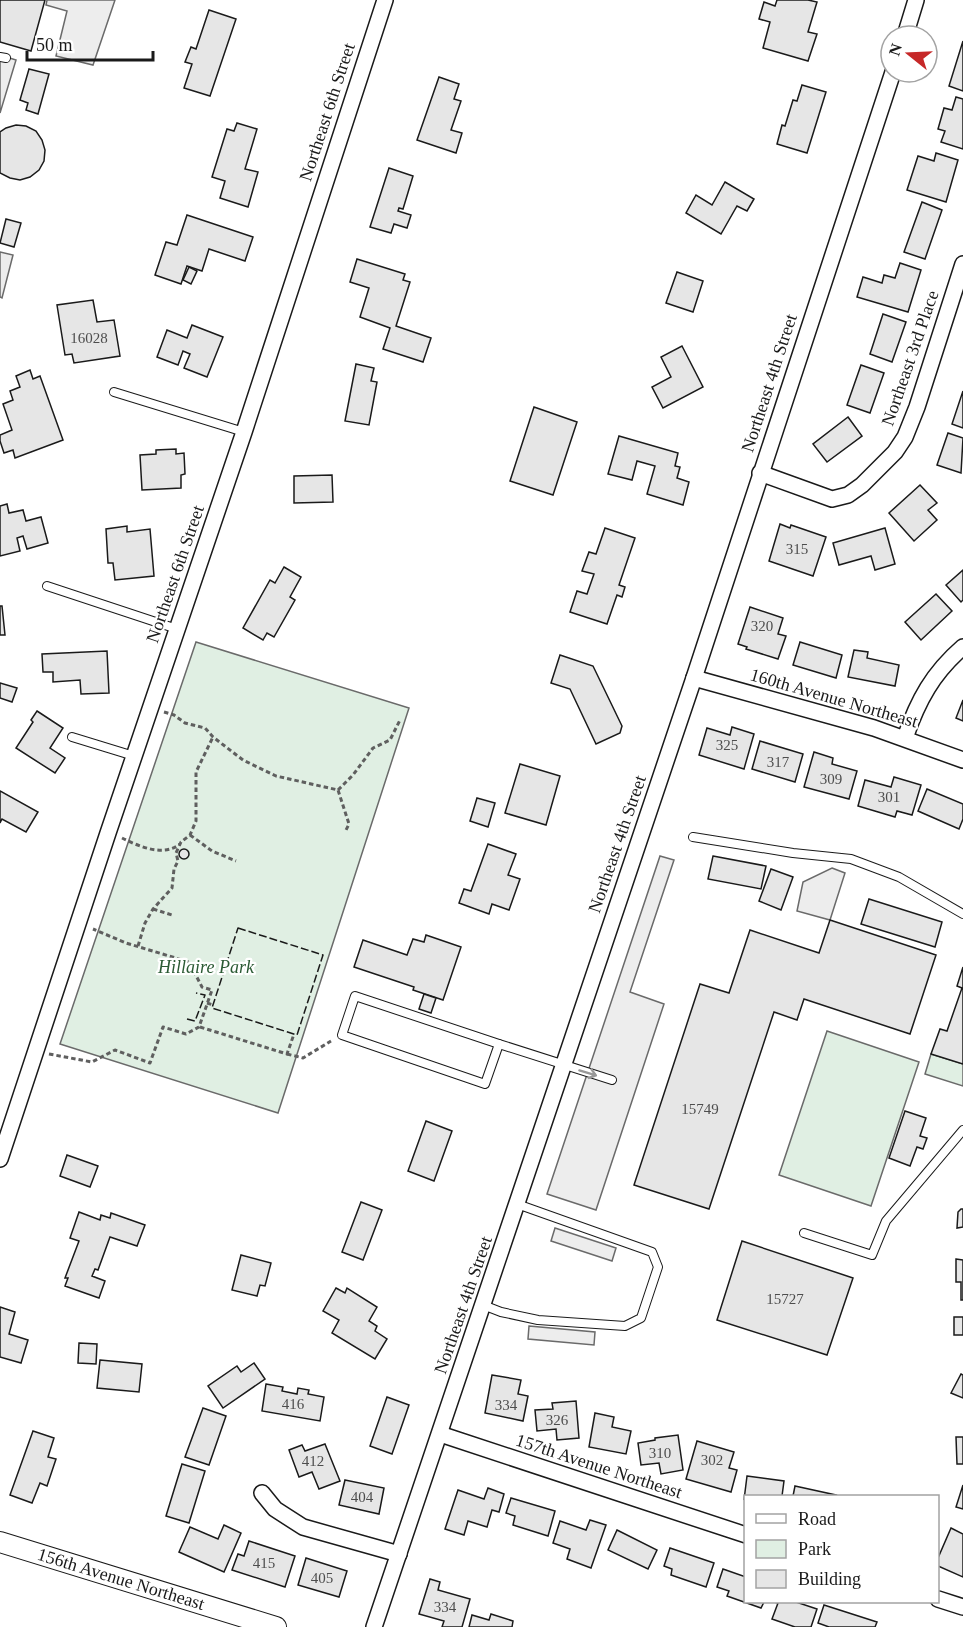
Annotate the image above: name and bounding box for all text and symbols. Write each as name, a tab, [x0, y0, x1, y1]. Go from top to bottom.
scale bar	[27, 24, 153, 62]
north arrow	[879, 24, 939, 84]
text: 50 m	[36, 35, 73, 55]
street label: Northeast 6th Street	[295, 40, 359, 184]
text: N	[885, 41, 905, 58]
street label: Northeast 3rd Place	[877, 288, 943, 428]
street label: Northeast 4th Street	[737, 311, 801, 455]
house number: 16028	[70, 330, 108, 346]
street label: Northeast 6th Street	[142, 503, 208, 645]
house number: 315	[786, 541, 808, 557]
house number: 320	[751, 618, 773, 634]
street label: 160th Avenue Northeast	[748, 664, 920, 732]
house number: 325	[716, 737, 738, 753]
house number: 317	[767, 754, 790, 770]
house number: 309	[820, 771, 842, 787]
street label: Northeast 4th Street	[584, 773, 650, 915]
house number: 301	[878, 789, 900, 805]
park label: Hillaire Park	[157, 957, 255, 977]
one-way arrow	[578, 1068, 597, 1079]
house number: 15749	[681, 1101, 719, 1117]
street label: Northeast 4th Street	[430, 1234, 496, 1376]
house number: 15727	[766, 1291, 804, 1307]
house number: 416	[282, 1396, 305, 1412]
house number: 334	[495, 1397, 518, 1413]
house number: 326	[546, 1412, 569, 1428]
street label: 157th Avenue Northeast	[513, 1430, 685, 1502]
house number: 310	[649, 1445, 671, 1461]
house number: 302	[701, 1452, 723, 1468]
house number: 412	[302, 1453, 324, 1469]
house number: 404	[351, 1489, 374, 1505]
legend	[744, 1495, 939, 1603]
text: Road	[798, 1509, 836, 1529]
text: Park	[798, 1539, 831, 1559]
street label: 156th Avenue Northeast	[35, 1544, 207, 1614]
house number: 415	[253, 1555, 275, 1571]
text: Building	[798, 1569, 861, 1589]
house number: 405	[311, 1570, 333, 1586]
house number: 334	[434, 1599, 457, 1615]

